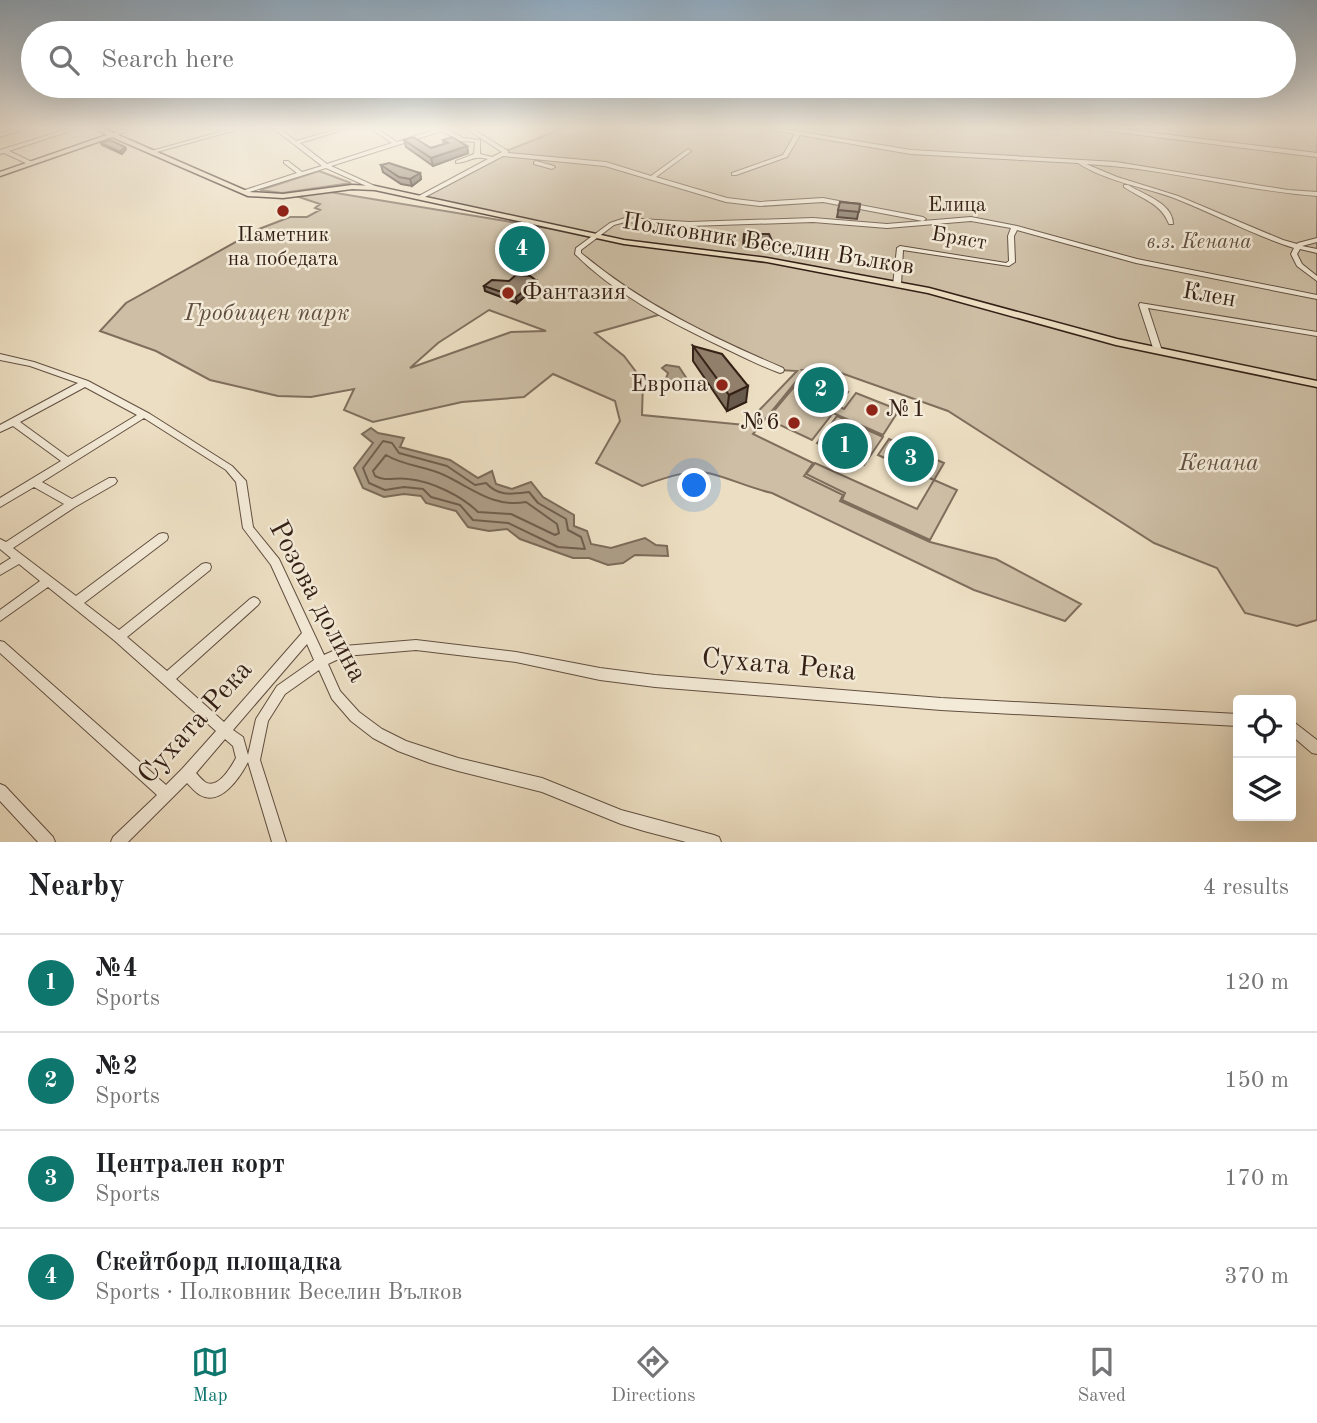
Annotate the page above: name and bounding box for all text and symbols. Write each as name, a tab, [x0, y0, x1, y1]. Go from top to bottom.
search box	[21, 21, 1296, 98]
icon: search	[45, 41, 83, 79]
text: Search here	[101, 47, 234, 73]
street label: Елица	[928, 195, 986, 216]
marker: Паметник на победата	[275, 203, 291, 219]
street label: Полковник Веселин Вълков	[620, 210, 916, 280]
pin: 4	[499, 223, 545, 275]
street label: Бряст	[930, 224, 988, 254]
place label: Паметник на победата	[228, 225, 338, 270]
park label: в.з. Кенана	[1146, 232, 1252, 253]
street label: Клен	[1180, 280, 1238, 312]
place label: Фантазия	[522, 281, 626, 305]
marker: Фантазия	[500, 285, 516, 301]
park label: Гробищен парк	[183, 302, 350, 326]
pin: 2	[798, 364, 844, 416]
place label: Европа	[631, 373, 708, 397]
marker: Европа	[714, 377, 730, 393]
place label: №1	[886, 398, 926, 422]
marker: №1	[864, 402, 880, 418]
place label: №6	[740, 411, 780, 435]
marker: №6	[786, 415, 802, 431]
pin: 1	[822, 420, 868, 472]
pin: 3	[888, 433, 934, 485]
park label: Кенана	[1178, 452, 1259, 476]
your location	[677, 468, 711, 502]
street label: Розова долина	[263, 517, 371, 688]
street label: Сухата Река	[701, 645, 858, 687]
street label: Сухата Река	[134, 656, 258, 790]
map controls	[1233, 695, 1296, 821]
button: locate	[1233, 695, 1296, 758]
button: layers	[1233, 758, 1296, 821]
text: Nearby	[28, 872, 125, 902]
text: 4 results	[1203, 876, 1289, 899]
text: №4	[95, 956, 138, 982]
text: 1	[44, 971, 58, 994]
text: 120 m	[1224, 971, 1289, 994]
text: Sports	[95, 987, 160, 1010]
text: №2	[95, 1054, 138, 1080]
text: 2	[44, 1069, 58, 1092]
text: 150 m	[1224, 1069, 1289, 1092]
text: Sports	[95, 1085, 160, 1108]
text: Централен корт	[95, 1152, 285, 1178]
text: 3	[44, 1167, 58, 1190]
text: 170 m	[1224, 1167, 1289, 1190]
text: Sports	[95, 1183, 160, 1206]
text: Скейтборд площадка	[95, 1250, 342, 1276]
text: 4	[44, 1265, 58, 1288]
text: 370 m	[1224, 1265, 1289, 1288]
text: Sports · Полковник Веселин Вълков	[95, 1281, 462, 1304]
tab: Map	[191, 1343, 229, 1408]
tab: Directions	[611, 1343, 696, 1408]
tab: Saved	[1078, 1343, 1126, 1408]

